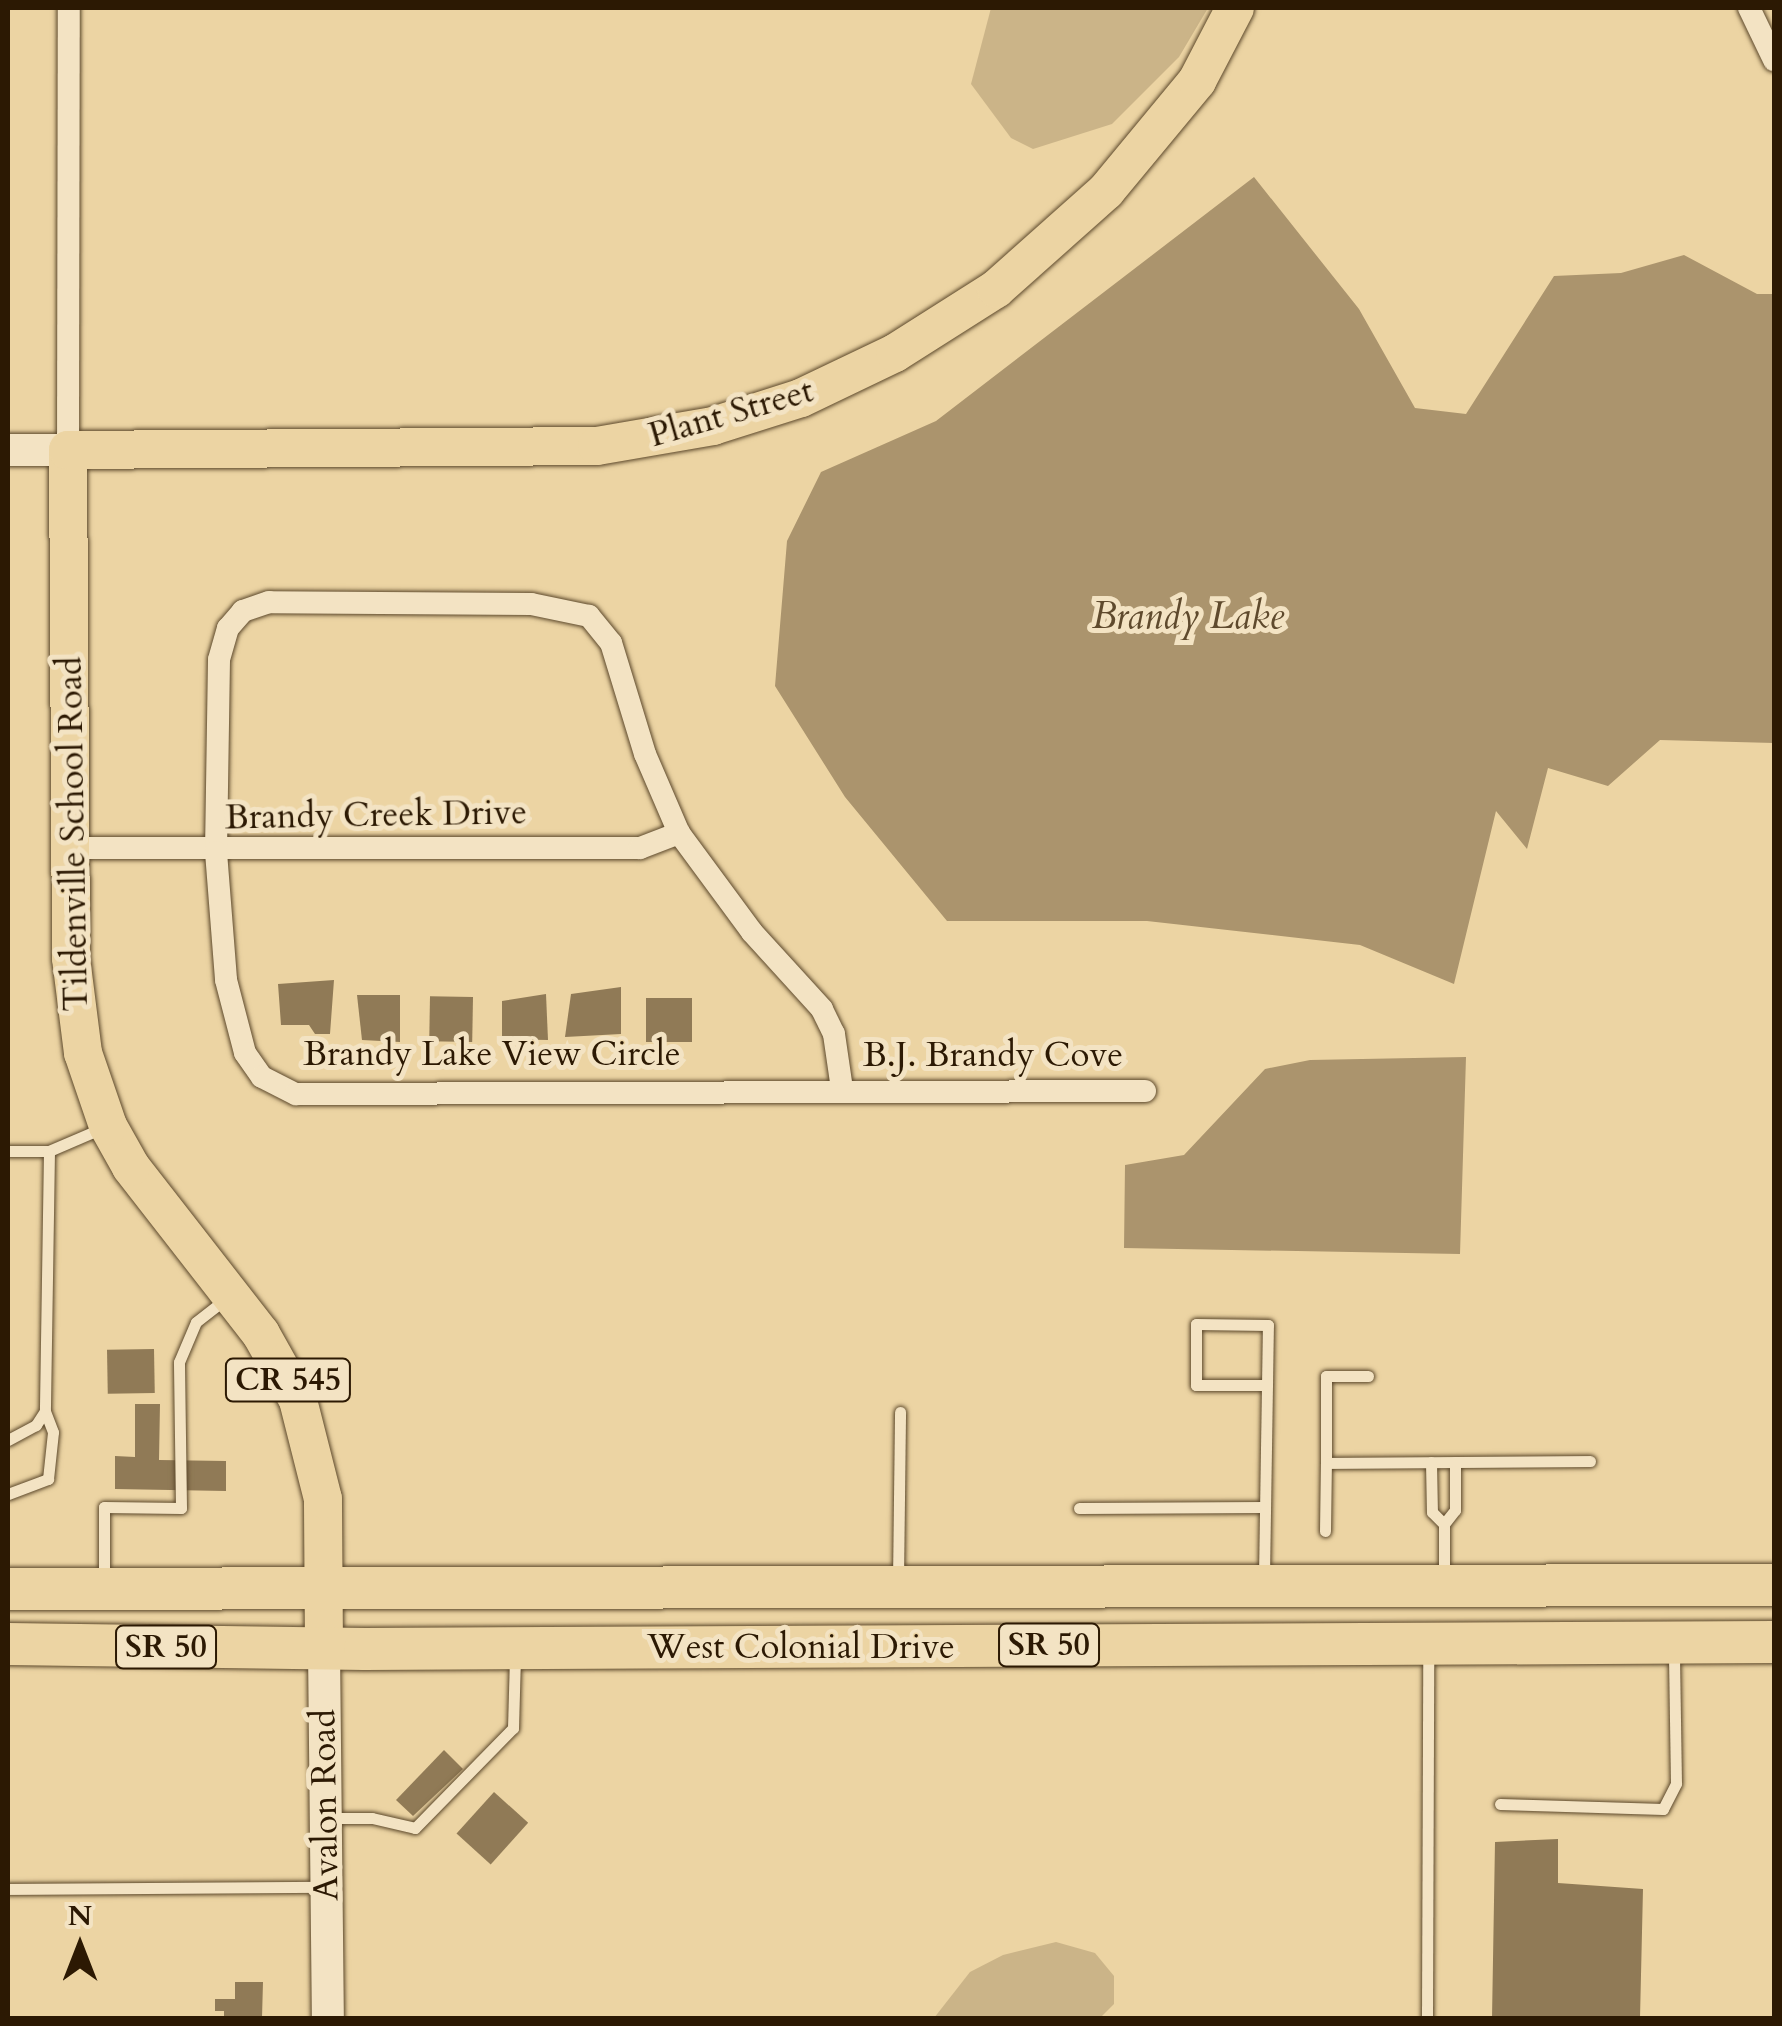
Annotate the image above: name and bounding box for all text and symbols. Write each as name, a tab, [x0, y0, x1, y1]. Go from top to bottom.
street label: Plant Street	[644, 369, 818, 457]
water label: Brandy Lake	[1092, 594, 1284, 640]
street label: Tildenville School Road	[49, 656, 97, 1012]
street label: Brandy Creek Drive	[225, 791, 527, 839]
street label: Brandy Lake View Circle	[303, 1033, 681, 1075]
street label: B.J. Brandy Cove	[863, 1034, 1123, 1076]
road number: CR 545	[223, 1353, 353, 1407]
road number: SR 50	[996, 1618, 1102, 1672]
road number: SR 50	[114, 1620, 218, 1674]
street label: West Colonial Drive	[647, 1626, 955, 1668]
street label: Avalon Road	[302, 1709, 348, 1901]
north arrow	[30, 1896, 130, 1996]
text: N	[68, 1897, 92, 1935]

